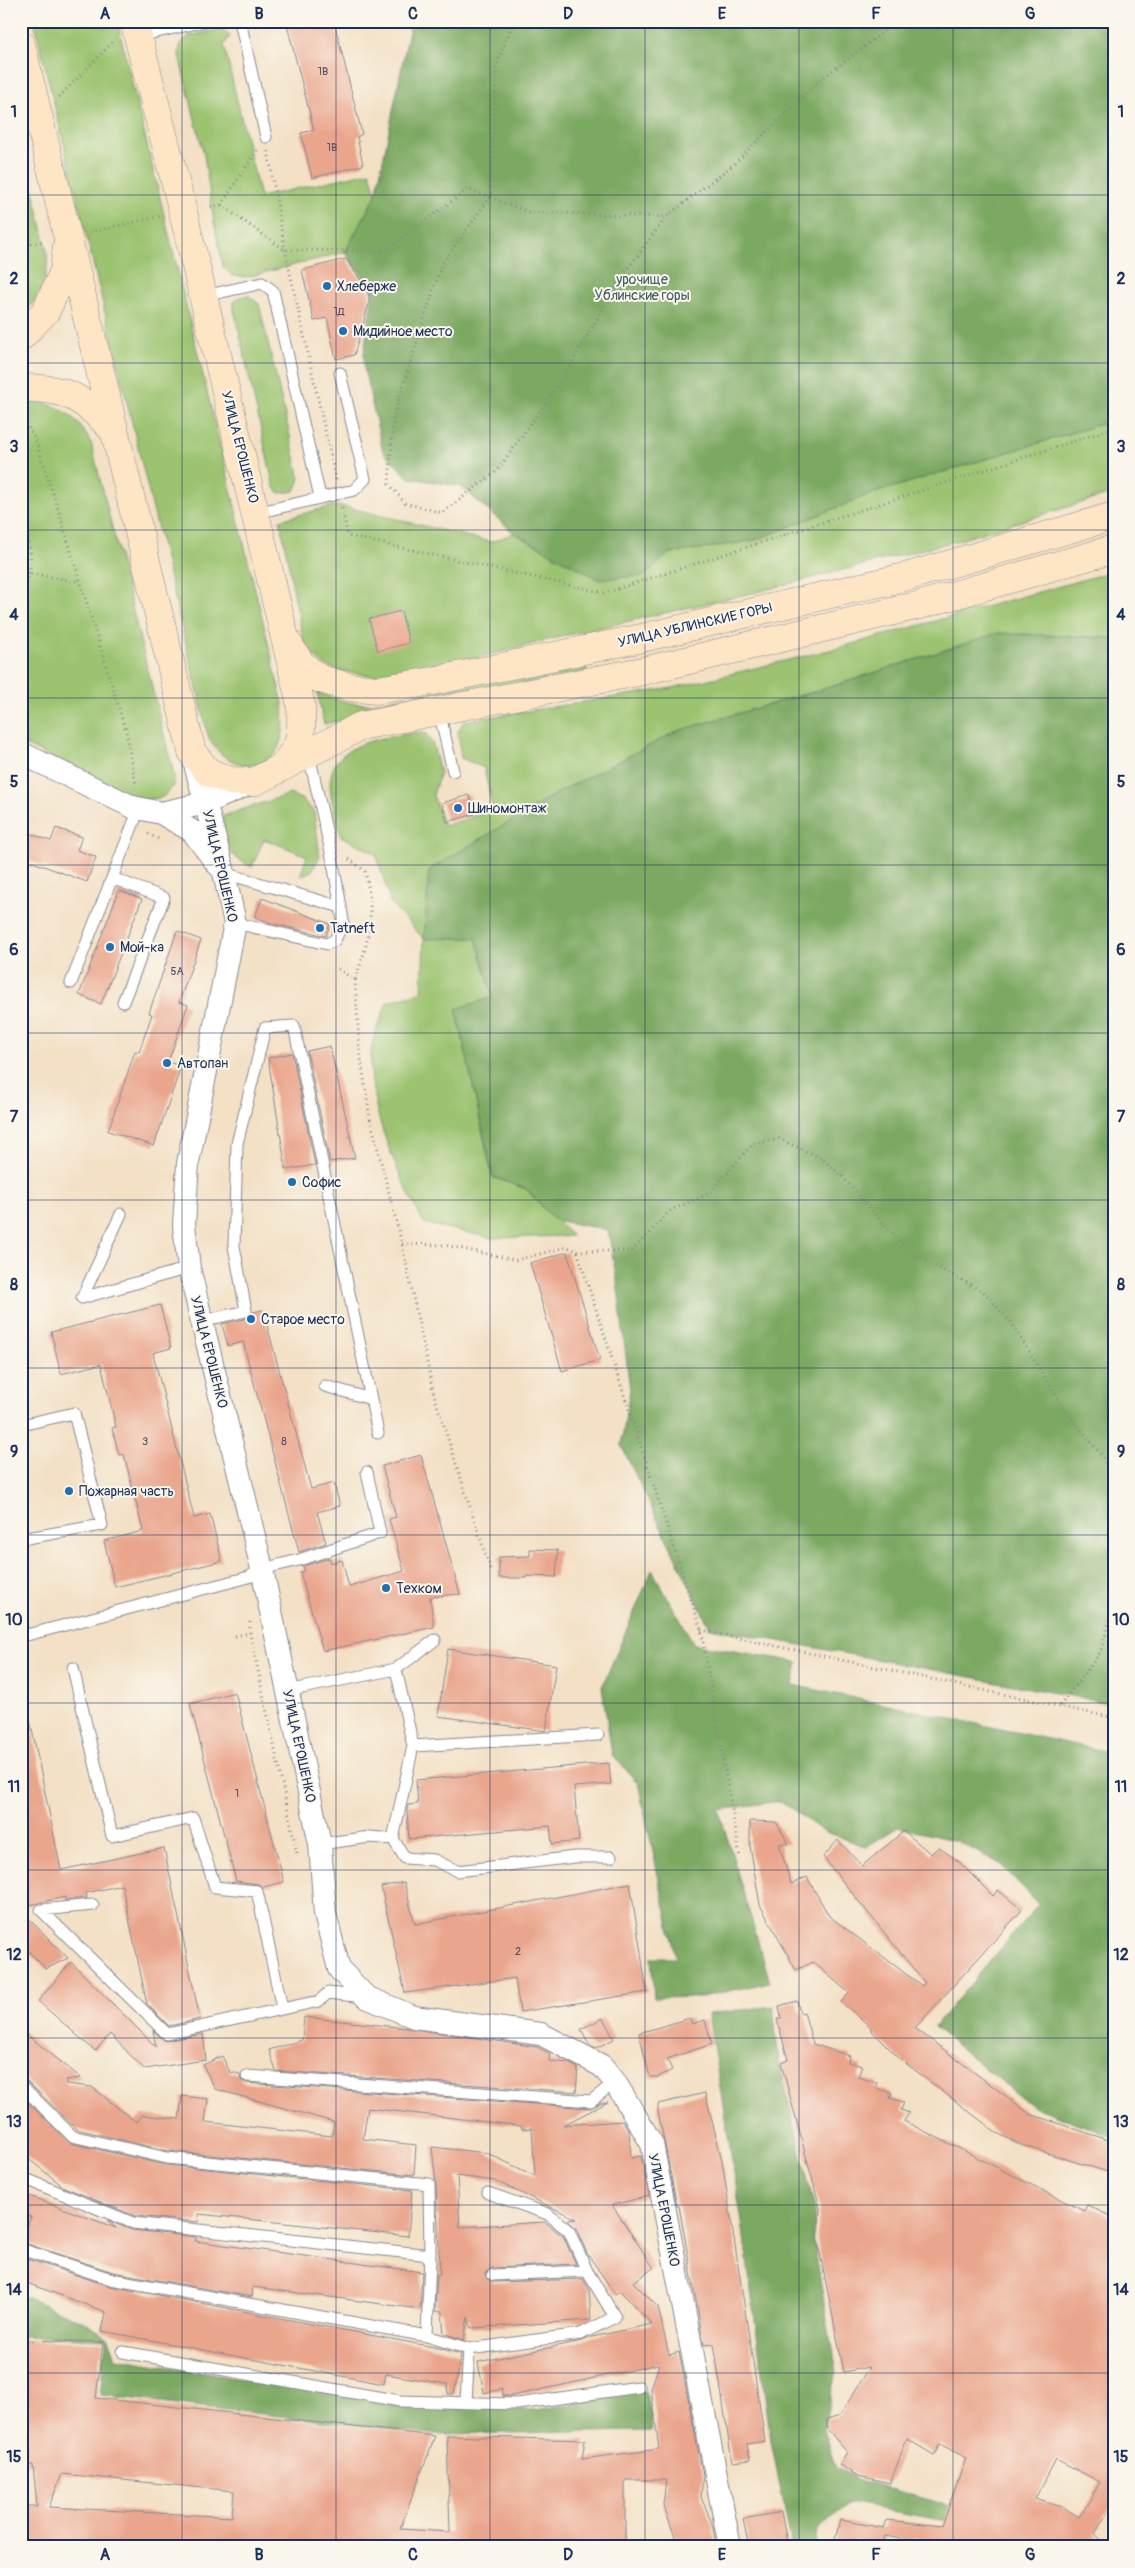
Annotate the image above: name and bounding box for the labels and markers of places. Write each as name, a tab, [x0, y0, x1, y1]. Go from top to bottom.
place label: Хлеберже	[337, 278, 396, 295]
marker: Хлеберже	[321, 280, 333, 292]
place label: Мидийное место	[353, 323, 453, 340]
marker: Мидийное место	[337, 325, 349, 337]
place label: Шиномонтаж	[468, 800, 546, 817]
marker: Шиномонтаж	[452, 802, 464, 814]
place label: Tatneft	[330, 920, 375, 937]
marker: Tatneft	[314, 922, 326, 934]
place label: Мой-ка	[120, 939, 164, 956]
marker: Мой-ка	[104, 941, 116, 953]
place label: Автопан	[177, 1055, 228, 1072]
marker: Автопан	[161, 1057, 173, 1069]
place label: Софис	[302, 1174, 341, 1191]
marker: Софис	[286, 1176, 298, 1188]
place label: Старое место	[261, 1311, 345, 1328]
marker: Старое место	[245, 1313, 257, 1325]
place label: Пожарная часть	[79, 1483, 174, 1500]
marker: Пожарная часть	[63, 1485, 75, 1497]
place label: Техком	[396, 1580, 442, 1597]
marker: Техком	[380, 1582, 392, 1594]

